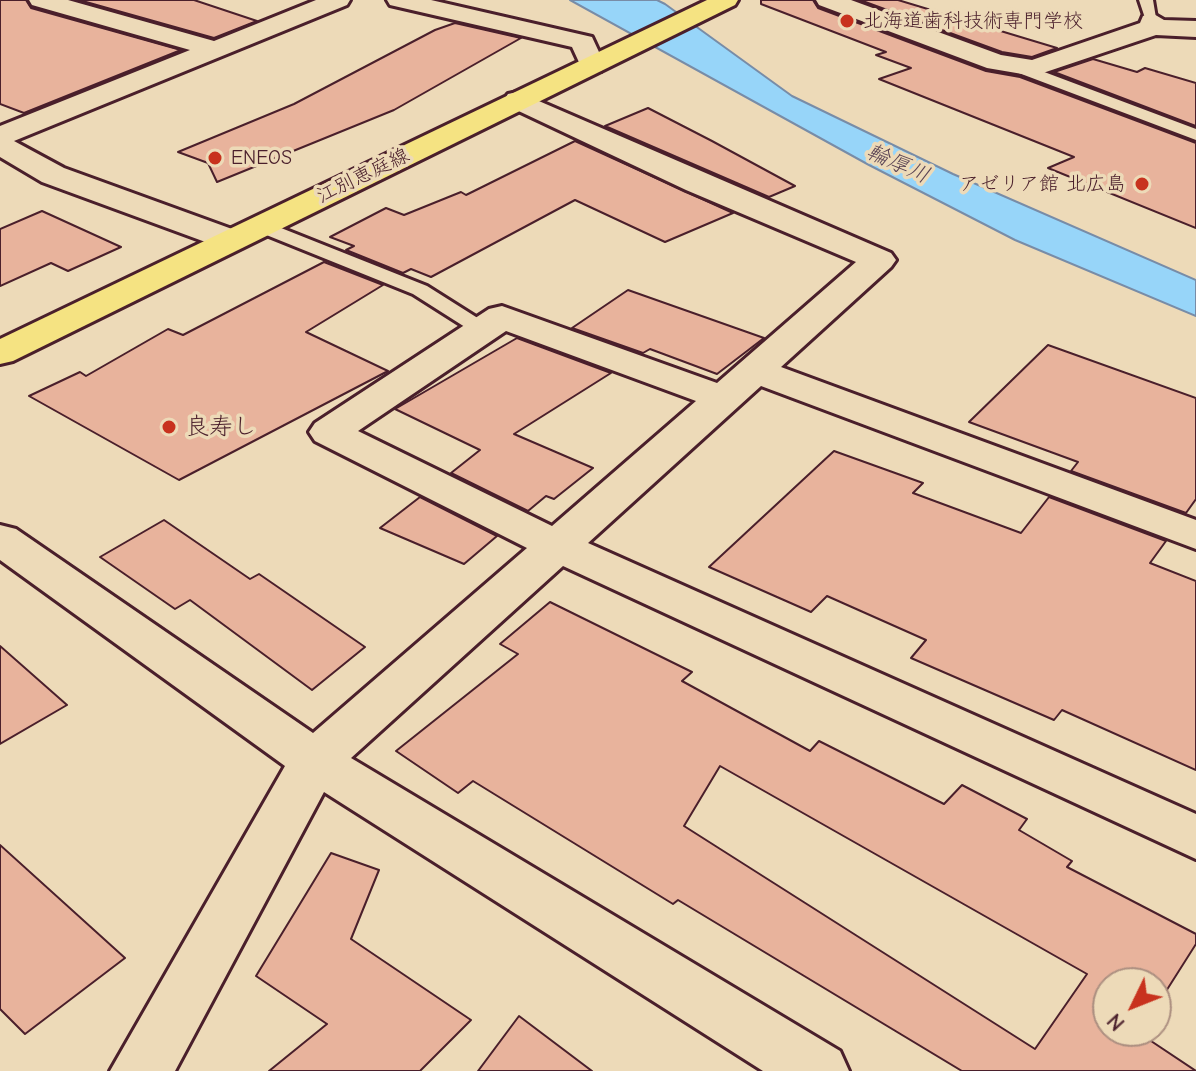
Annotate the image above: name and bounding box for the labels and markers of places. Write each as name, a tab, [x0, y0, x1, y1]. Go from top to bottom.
place label: 北海道歯科技術専門学校	[863, 9, 1083, 33]
marker: 北海道歯科技術専門学校	[838, 12, 856, 30]
place label: ENEOS	[231, 146, 292, 170]
marker: ENEOS	[206, 149, 224, 167]
place label: アゼリア館 北広島	[959, 172, 1126, 196]
marker: アゼリア館 北広島	[1133, 175, 1151, 193]
place label: 良寿し	[185, 413, 257, 441]
marker: 良寿し	[160, 418, 178, 436]

